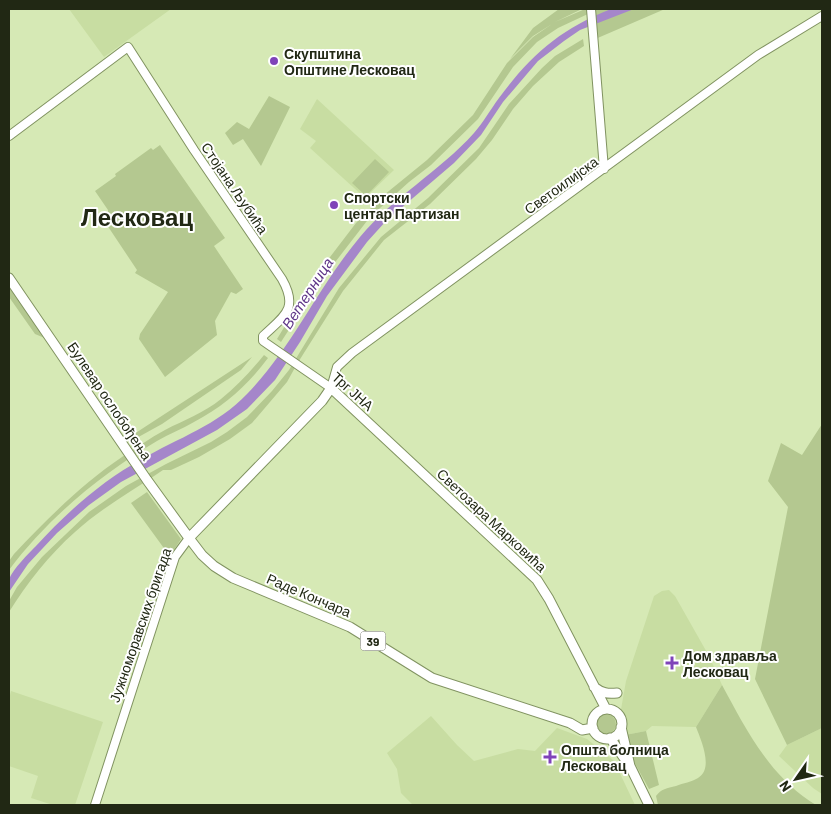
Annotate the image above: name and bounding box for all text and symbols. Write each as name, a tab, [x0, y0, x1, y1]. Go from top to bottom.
place label: Скупштина Општине Лесковац	[284, 45, 415, 78]
marker: Скупштина Општине Лесковац	[268, 55, 280, 67]
street label: Стојана Љубића	[198, 139, 272, 237]
street label: Светоилијска	[521, 152, 601, 217]
place label: Спортски центар Партизан	[344, 189, 460, 222]
marker: Спортски центар Партизан	[328, 199, 340, 211]
district label: Лесковац	[81, 202, 193, 231]
water label: Ветерница	[277, 254, 337, 332]
street label: Булевар ослобођења	[64, 339, 156, 463]
street label: Трг ЈНА	[329, 368, 378, 414]
street label: Светозара Марковића	[434, 465, 550, 575]
street label: Јужноморавских бригада	[106, 545, 175, 704]
street label: Раде Кончара	[264, 570, 354, 620]
road number: 39	[360, 631, 386, 650]
place label: Дом здравља Лесковац	[683, 647, 777, 680]
marker: Дом здравља Лесковац	[665, 656, 679, 670]
place label: Општа болница Лесковац	[561, 741, 669, 774]
marker: Општа болница Лесковац	[543, 750, 557, 764]
north arrow	[771, 754, 821, 804]
text: N	[775, 778, 794, 795]

